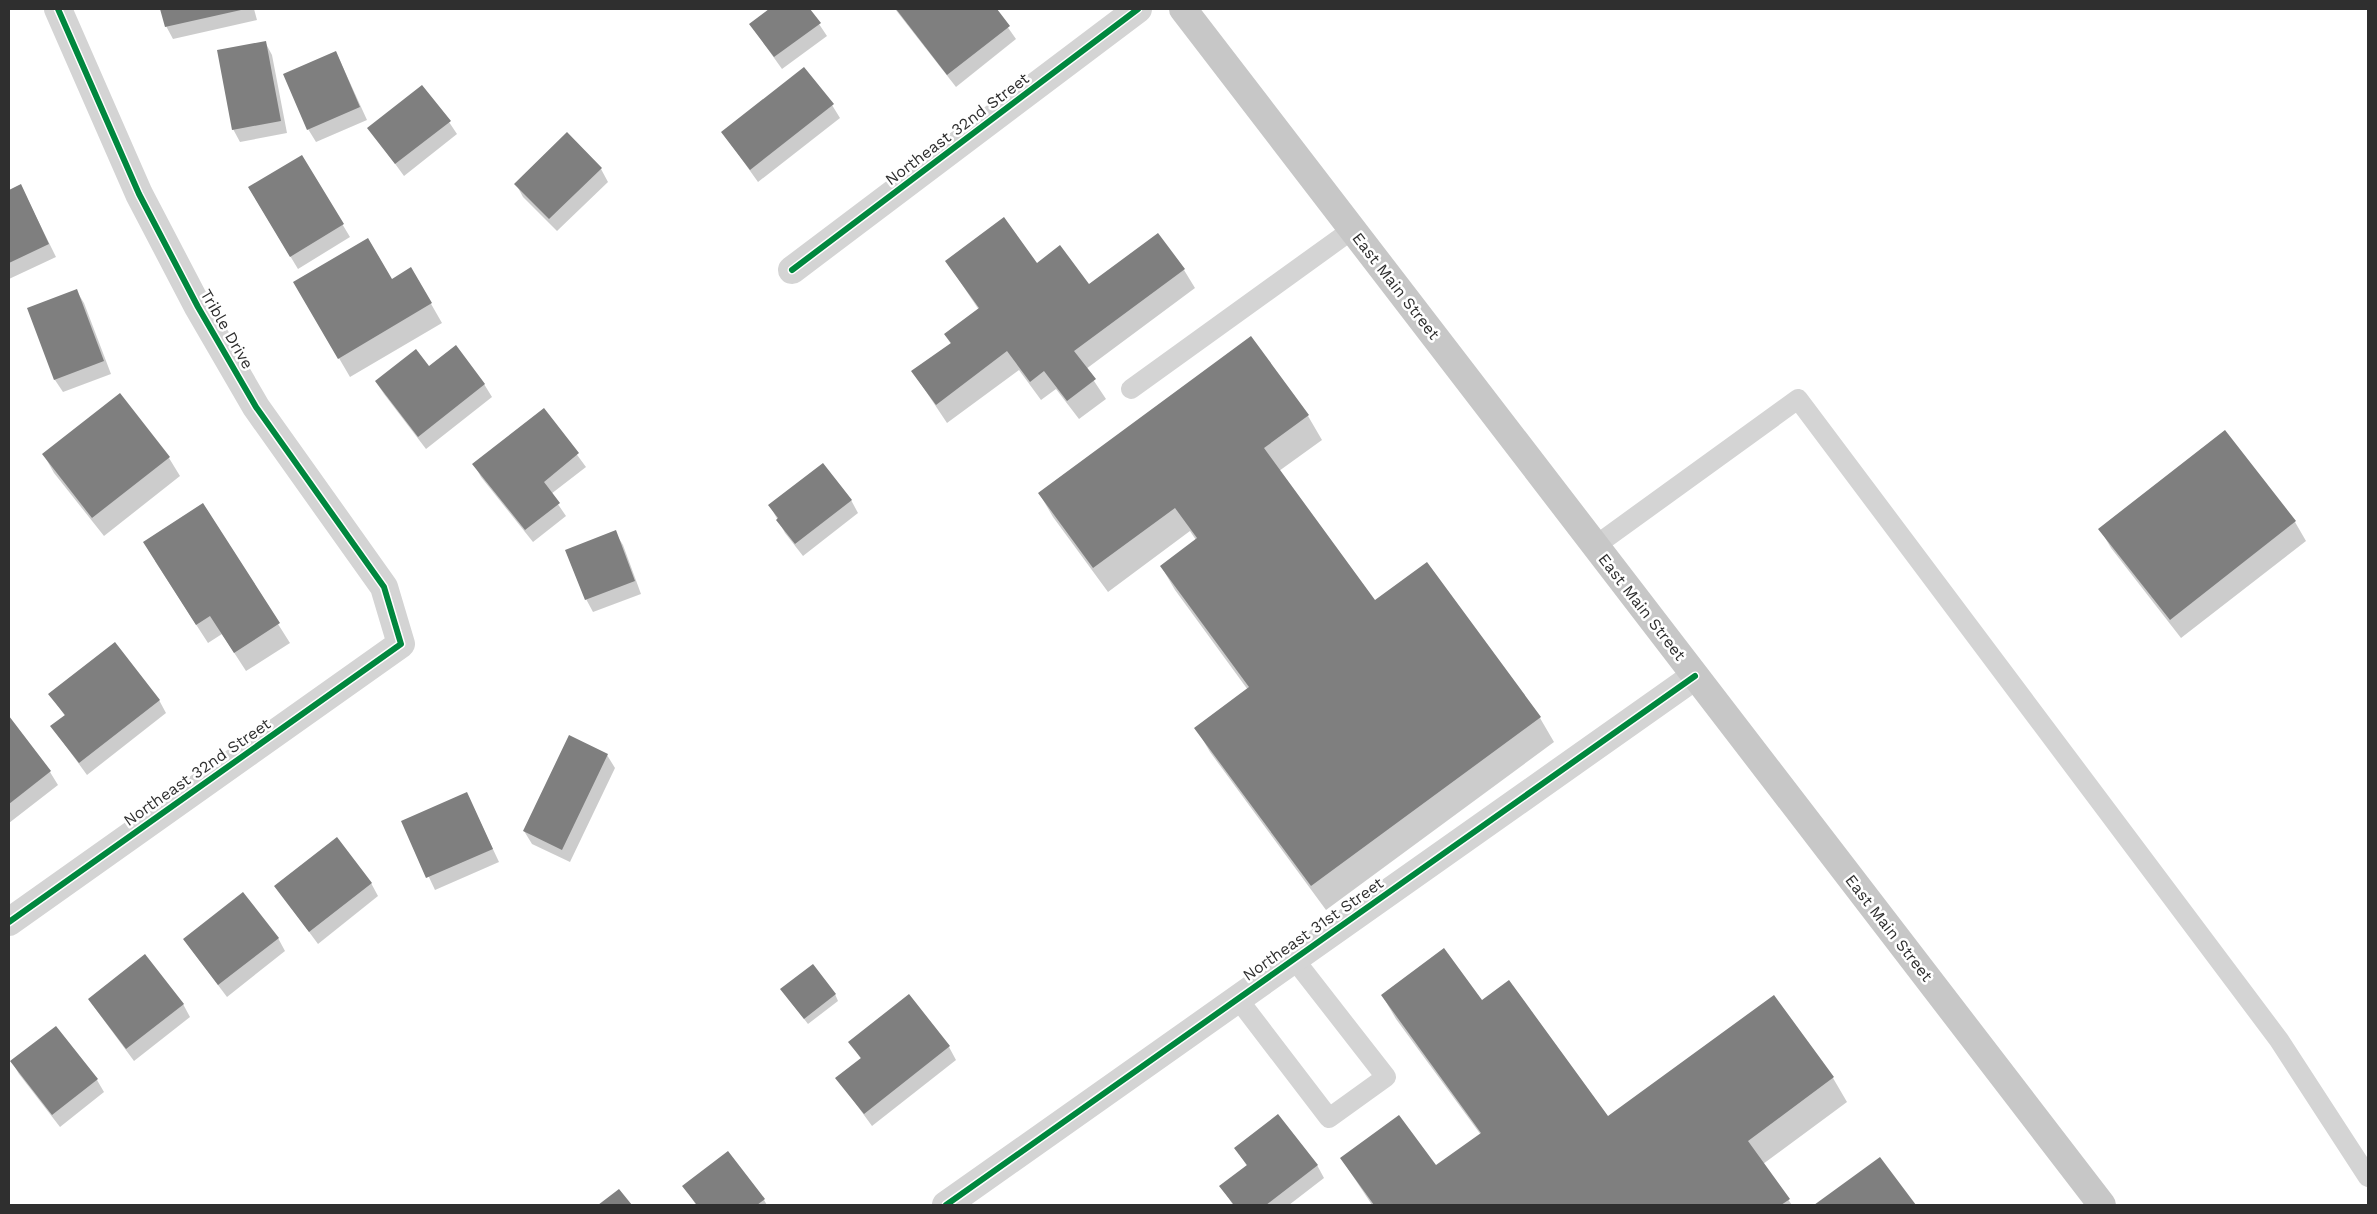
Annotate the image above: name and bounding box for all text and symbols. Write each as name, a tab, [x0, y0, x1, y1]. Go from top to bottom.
street label: Northeast 32nd Street	[881, 69, 1033, 189]
street label: East Main Street	[1348, 229, 1444, 343]
street label: Trible Drive	[197, 286, 257, 372]
street label: East Main Street	[1594, 550, 1690, 664]
street label: Northeast 32nd Street	[120, 714, 274, 830]
street label: East Main Street	[1841, 871, 1937, 985]
street label: Northeast 31st Street	[1239, 873, 1387, 985]

